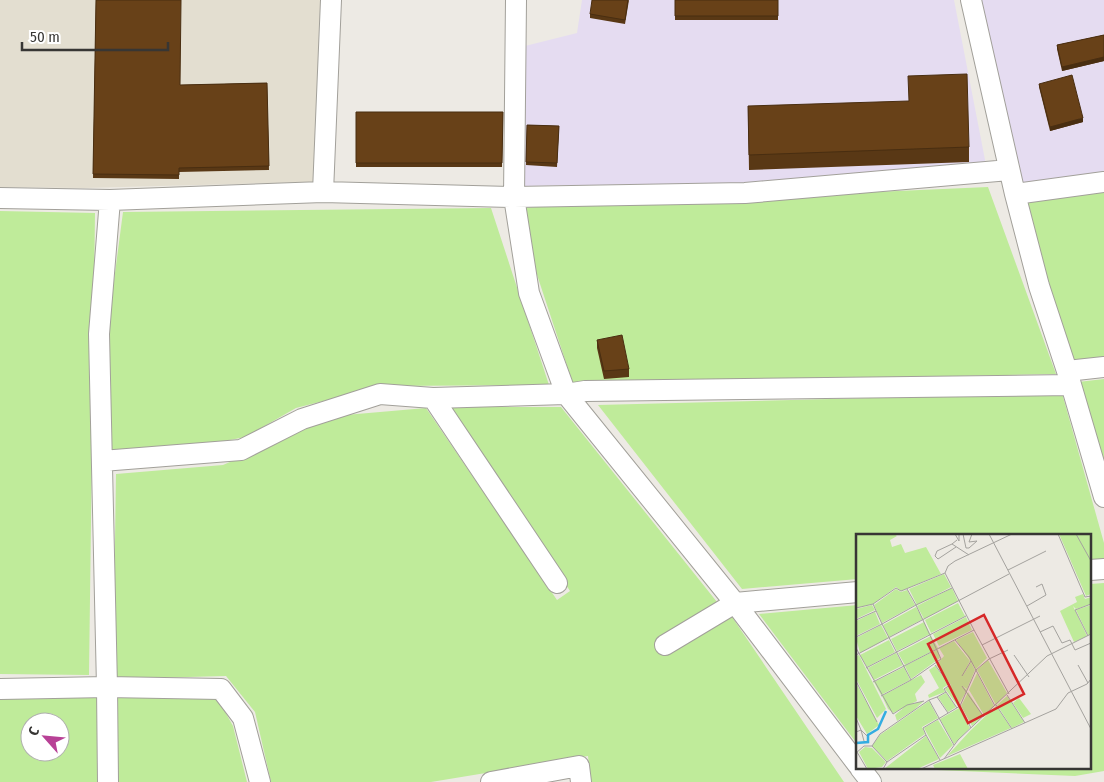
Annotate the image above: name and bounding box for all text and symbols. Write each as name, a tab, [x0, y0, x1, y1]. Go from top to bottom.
scale bar	[22, 20, 169, 52]
text: 50 m	[30, 28, 60, 46]
inset map	[856, 534, 1092, 770]
north arrow	[20, 712, 70, 762]
text: С	[25, 724, 43, 738]

